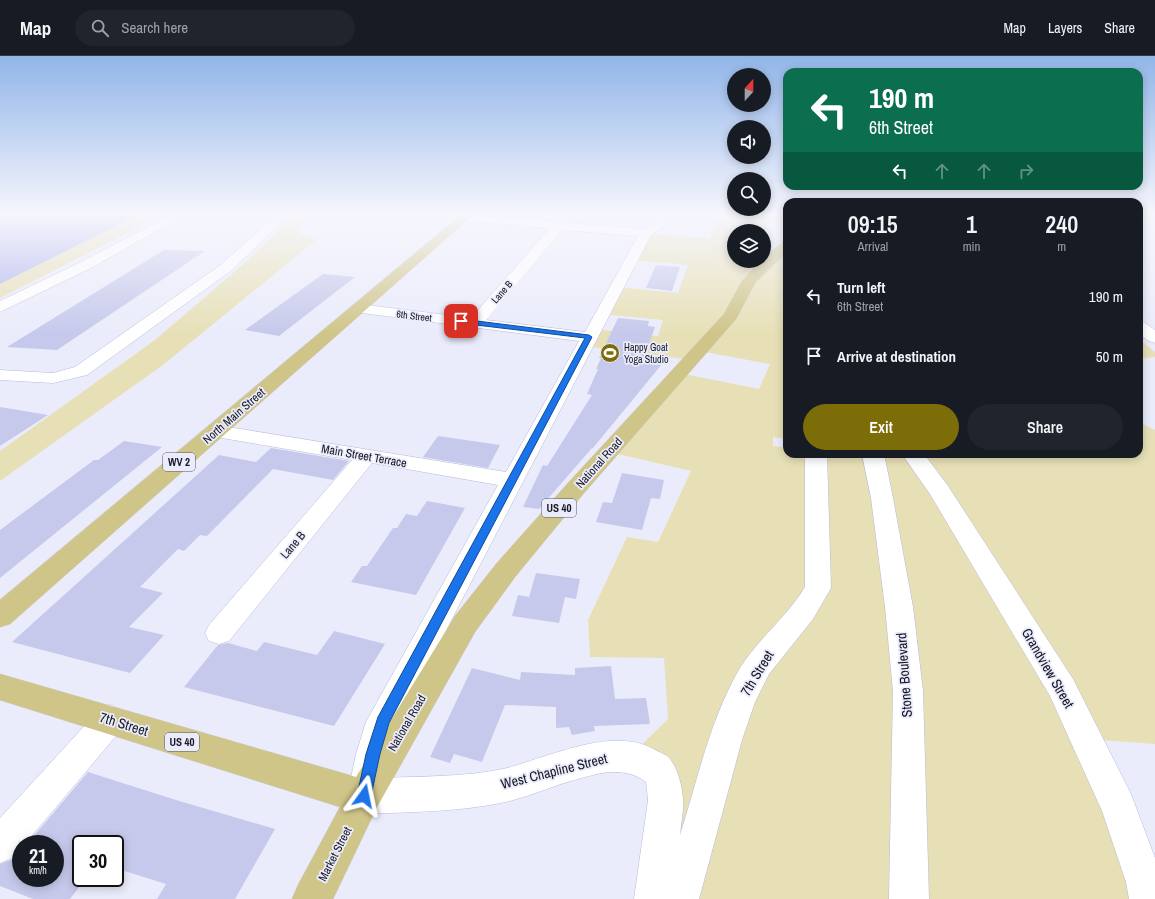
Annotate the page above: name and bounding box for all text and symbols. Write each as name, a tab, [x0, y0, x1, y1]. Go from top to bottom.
search box	[75, 10, 355, 46]
text: Map	[20, 15, 51, 41]
icon: search	[89, 17, 111, 39]
text: Search here	[121, 17, 188, 38]
text: Map	[1004, 19, 1026, 37]
text: Layers	[1048, 19, 1082, 37]
text: Share	[1104, 19, 1135, 37]
north arrow	[727, 68, 771, 112]
map controls	[727, 68, 771, 268]
text: 190 m	[869, 79, 934, 117]
icon: left	[803, 84, 855, 136]
text: 6th Street	[869, 115, 933, 140]
button: sound	[727, 120, 771, 164]
icon: left	[889, 160, 911, 182]
icon: ahead	[931, 160, 953, 182]
icon: ahead	[973, 160, 995, 182]
icon: right	[1015, 160, 1037, 182]
button: search	[727, 172, 771, 216]
text: 09:15	[848, 208, 898, 240]
text: 1	[966, 208, 977, 240]
text: 240	[1045, 208, 1078, 240]
button: layers	[727, 224, 771, 268]
text: Arrival	[857, 238, 888, 255]
text: min	[963, 238, 980, 255]
text: m	[1057, 238, 1066, 255]
text: Turn left	[837, 277, 885, 298]
street label: Lane B	[489, 278, 516, 306]
icon: left	[803, 285, 825, 307]
text: 190 m	[1089, 286, 1123, 307]
text: 6th Street	[837, 298, 883, 315]
pin	[444, 304, 478, 338]
street label: 6th Street	[396, 307, 433, 325]
icon: arrive	[450, 310, 472, 332]
place label: Happy Goat Yoga Studio	[624, 341, 669, 366]
sports icon: Happy Goat Yoga Studio	[599, 342, 621, 364]
icon: arrive	[803, 345, 825, 367]
text: Arrive at destination	[837, 346, 956, 367]
text: 50 m	[1096, 346, 1123, 367]
street label: North Main Street	[199, 384, 269, 448]
button: Exit	[803, 404, 959, 450]
button: Share	[967, 404, 1123, 450]
street label: National Road	[572, 434, 626, 492]
street label: Main Street Terrace	[320, 441, 408, 471]
road number: WV 2	[163, 453, 195, 471]
road number: US 40	[542, 499, 576, 517]
street label: Lane B	[277, 528, 309, 562]
street label: Grandview Street	[1018, 625, 1078, 711]
street label: Stone Boulevard	[892, 632, 916, 718]
street label: 7th Street	[736, 647, 778, 699]
street label: National Road	[384, 692, 430, 754]
street label: 7th Street	[98, 708, 150, 740]
road number: US 40	[165, 733, 199, 751]
street label: West Chapline Street	[499, 749, 609, 793]
position arrow	[343, 775, 385, 817]
street label: Market Street	[314, 824, 356, 884]
speed limit sign: 30	[72, 835, 124, 887]
text: 21	[29, 842, 47, 869]
text: km/h	[29, 864, 47, 877]

